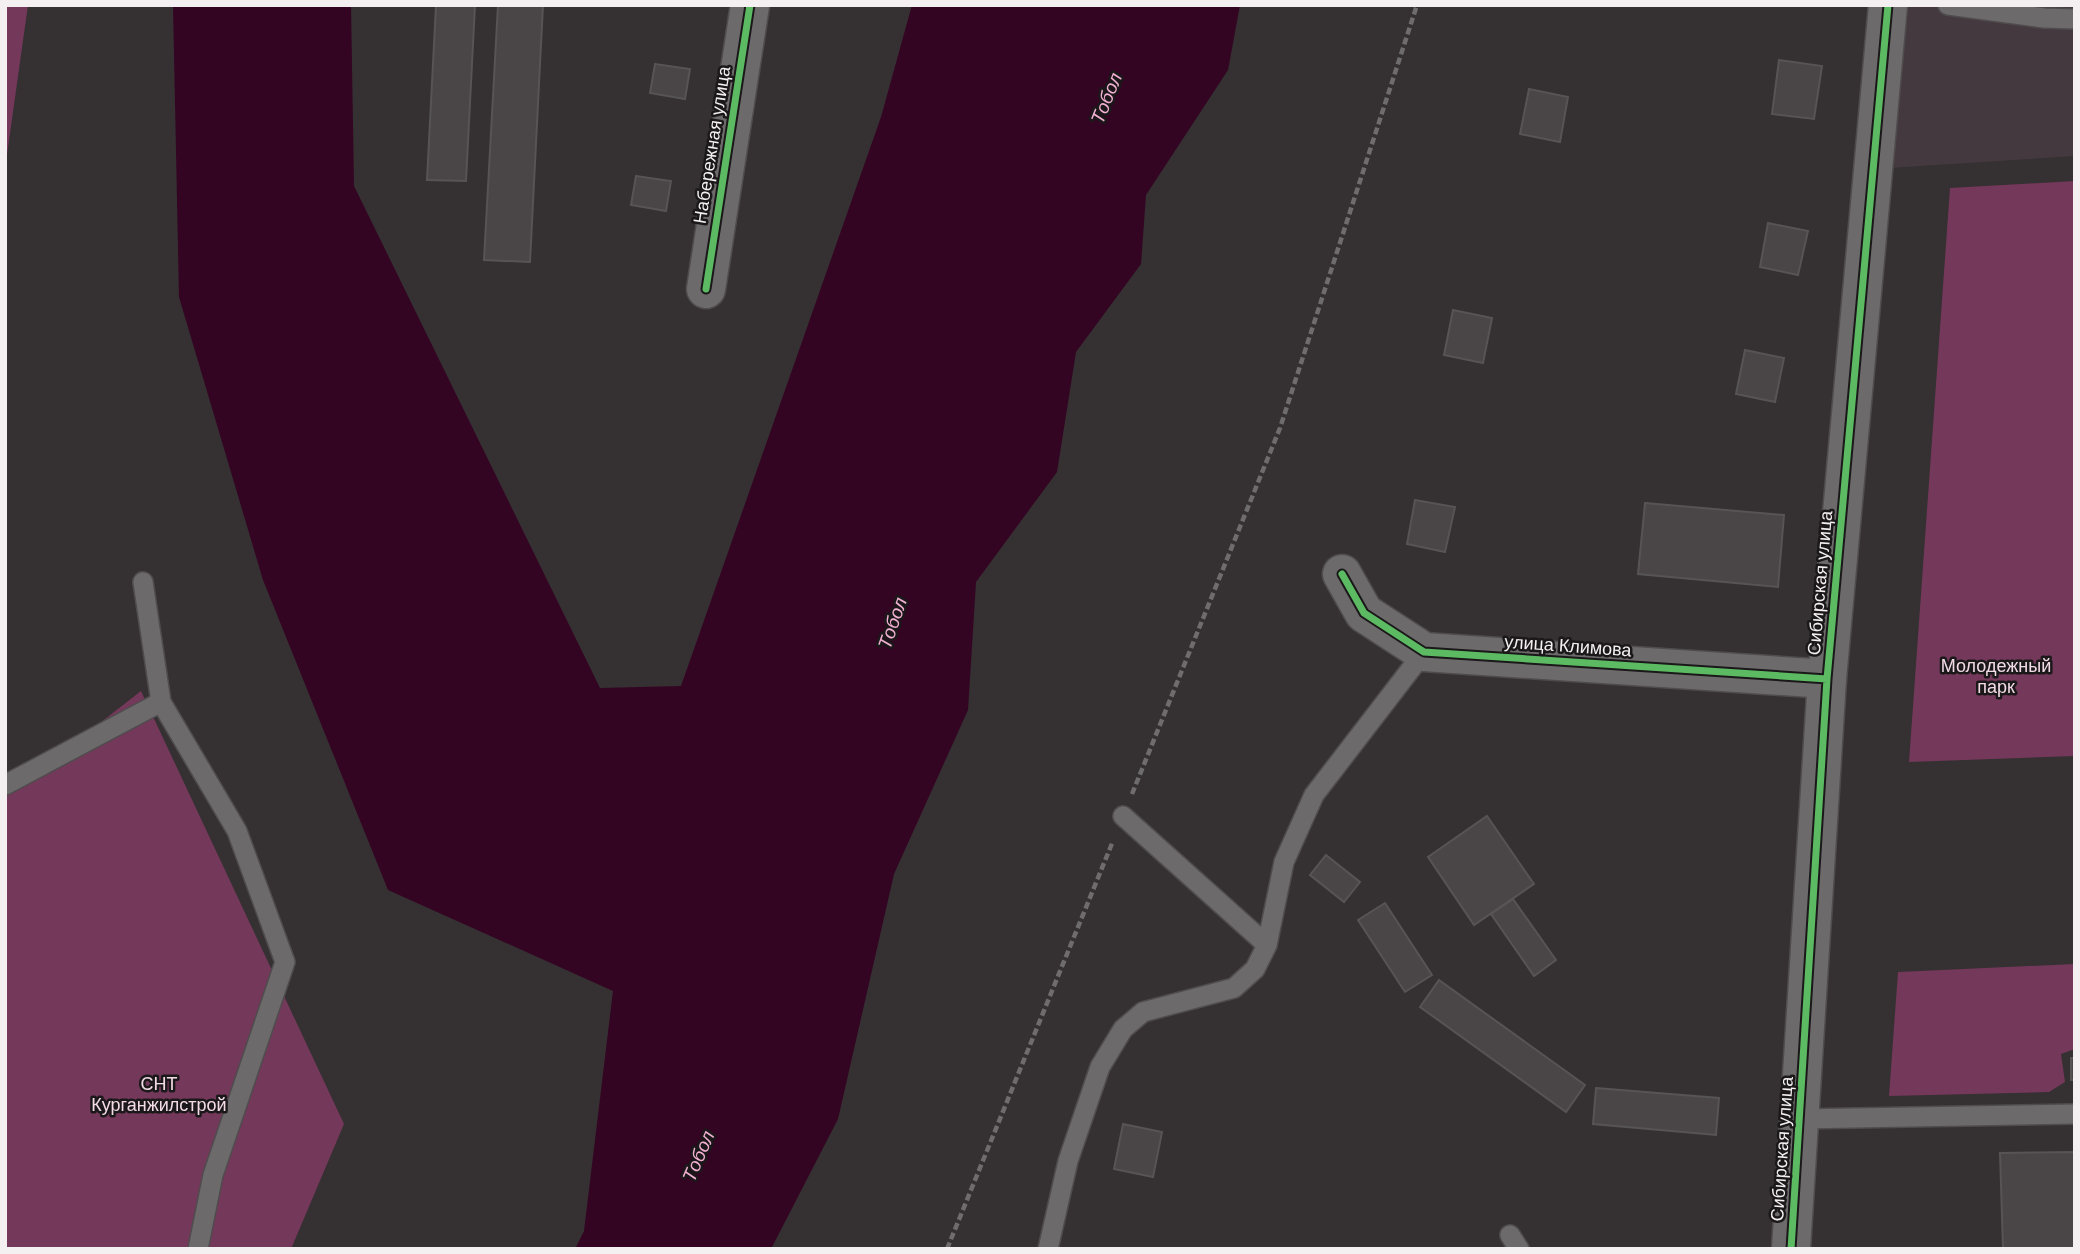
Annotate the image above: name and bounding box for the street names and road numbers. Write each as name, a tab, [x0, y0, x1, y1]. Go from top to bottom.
street label: Набережная улица	[690, 64, 734, 225]
street label: Сибирская улица	[1804, 509, 1836, 656]
street label: улица Климова	[1504, 632, 1633, 660]
street label: Сибирская улица	[1767, 1075, 1797, 1222]

